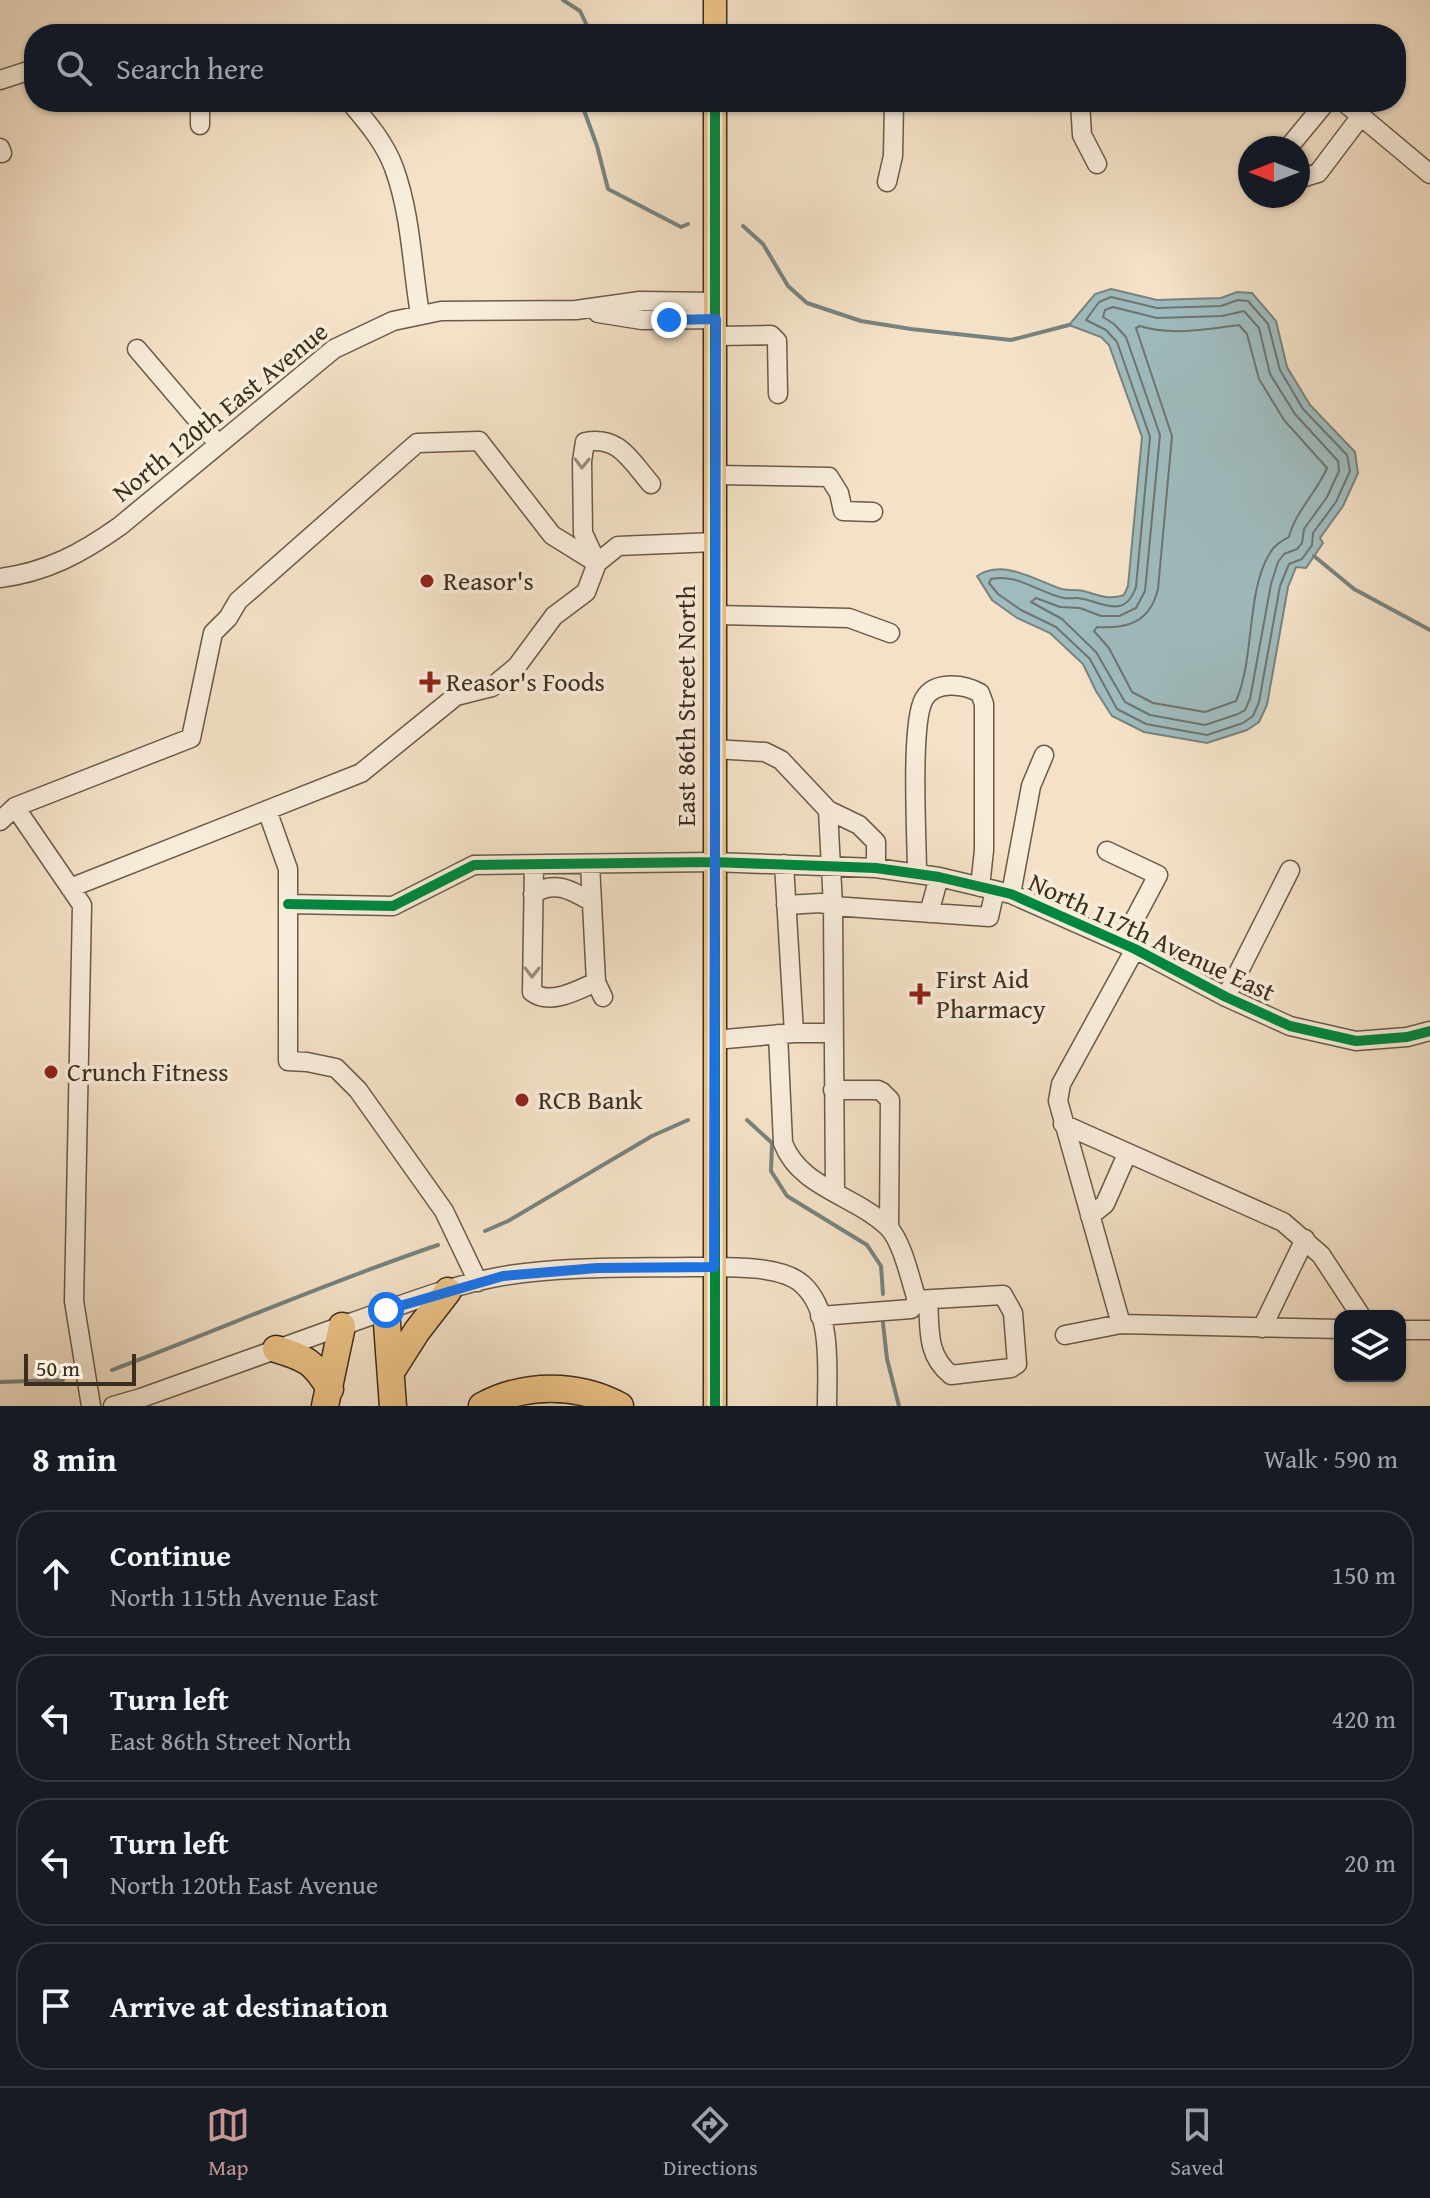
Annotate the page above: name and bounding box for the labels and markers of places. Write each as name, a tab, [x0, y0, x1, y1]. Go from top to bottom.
place label: Reasor's	[443, 561, 534, 600]
marker: Reasor's	[418, 572, 436, 590]
place label: Reasor's Foods	[446, 662, 605, 701]
marker: Reasor's Foods	[421, 673, 439, 691]
place label: First Aid Pharmacy	[936, 959, 1046, 1028]
marker: First Aid Pharmacy	[911, 985, 929, 1003]
place label: Crunch Fitness	[67, 1052, 229, 1091]
marker: Crunch Fitness	[42, 1063, 60, 1081]
place label: RCB Bank	[538, 1080, 643, 1119]
marker: RCB Bank	[513, 1091, 531, 1109]

